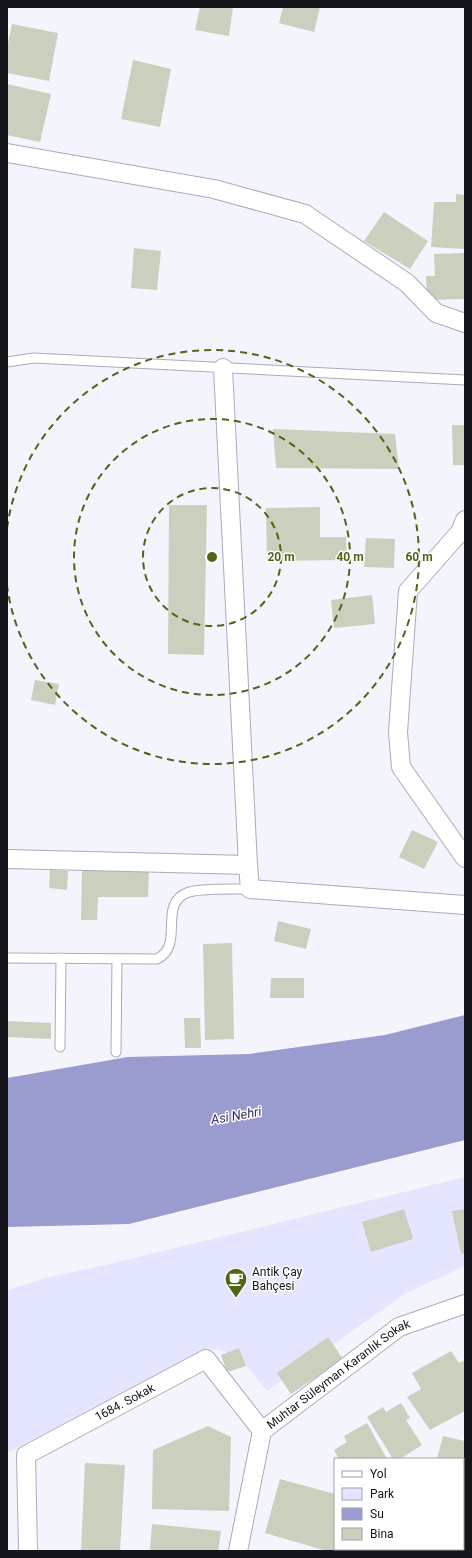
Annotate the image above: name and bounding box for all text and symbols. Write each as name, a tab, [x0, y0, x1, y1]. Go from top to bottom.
centre of rings	[205, 550, 219, 564]
text: 20 m	[267, 550, 295, 564]
text: 40 m	[336, 550, 364, 564]
text: 60 m	[405, 550, 433, 564]
water label: Asi Nehri	[209, 1104, 263, 1127]
place label: Antik Çay Bahçesi	[252, 1265, 303, 1293]
cafe icon: Antik Çay Bahçesi	[223, 1266, 249, 1299]
street label: Muhtar Süleyman Karanlık Sokak	[264, 1316, 413, 1432]
street label: 1684. Sokak	[92, 1380, 158, 1424]
legend	[334, 1458, 464, 1550]
text: Yol	[370, 1467, 387, 1481]
text: Park	[370, 1487, 395, 1501]
text: Su	[370, 1507, 384, 1521]
text: Bina	[370, 1527, 394, 1541]

